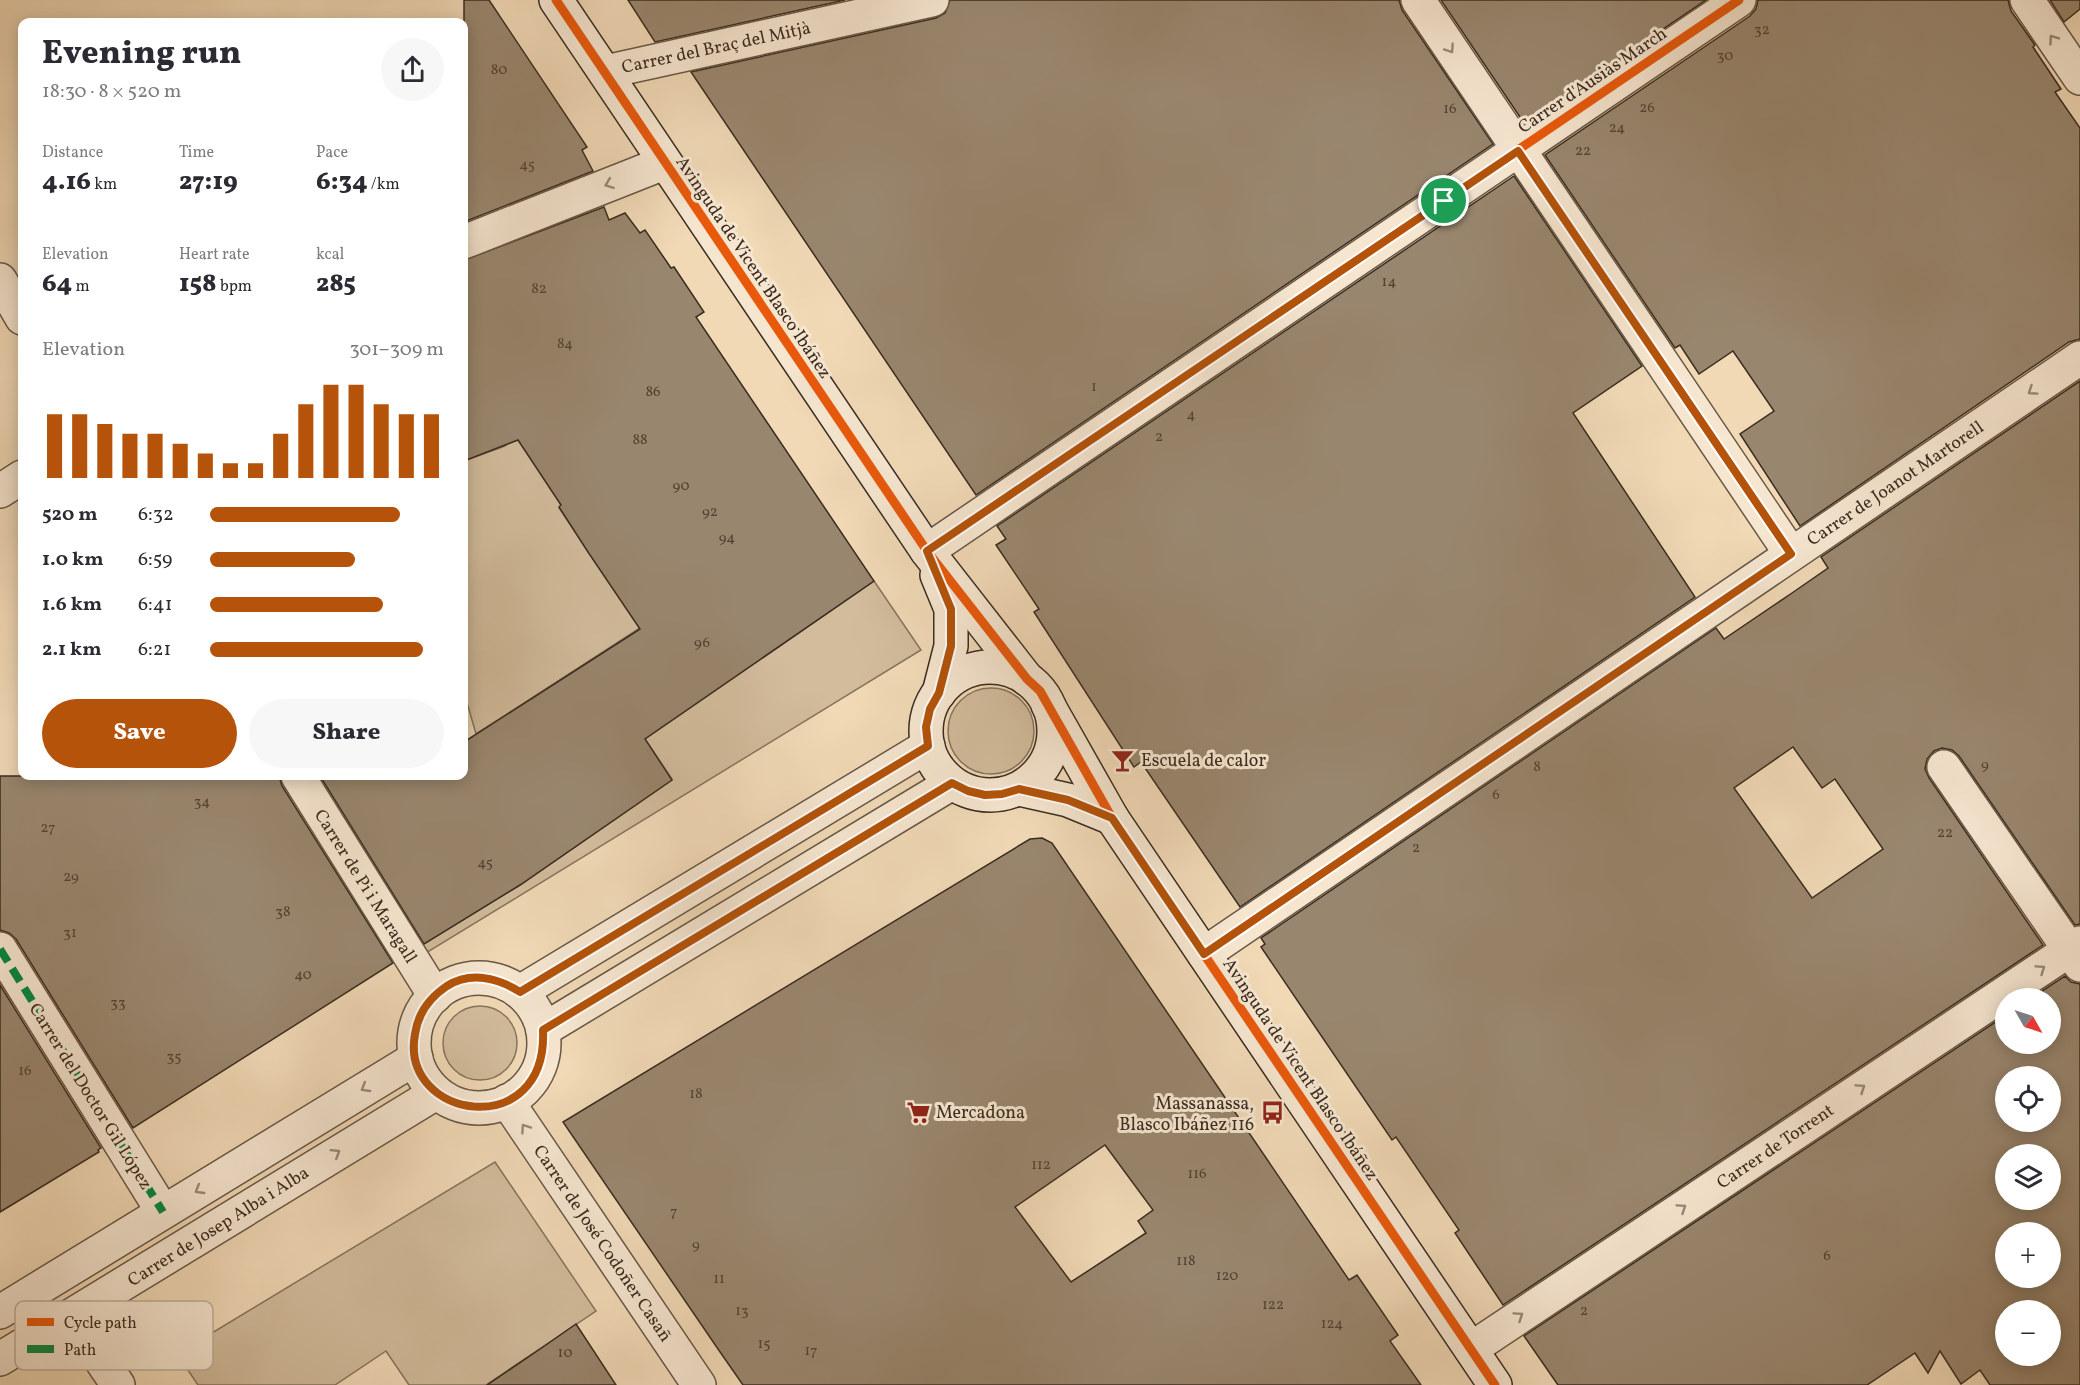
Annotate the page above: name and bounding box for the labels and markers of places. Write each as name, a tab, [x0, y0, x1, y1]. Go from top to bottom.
pin	[1418, 175, 1469, 226]
bar icon: Escuela de calor	[1110, 747, 1136, 773]
place label: Escuela de calor	[1141, 749, 1266, 774]
place label: Massanassa, Blasco Ibáñez 116	[1119, 1092, 1254, 1138]
supermarket icon: Mercadona	[905, 1099, 931, 1125]
bus stop icon: Massanassa, Blasco Ibáñez 116	[1259, 1100, 1285, 1126]
place label: Mercadona	[936, 1101, 1025, 1126]

